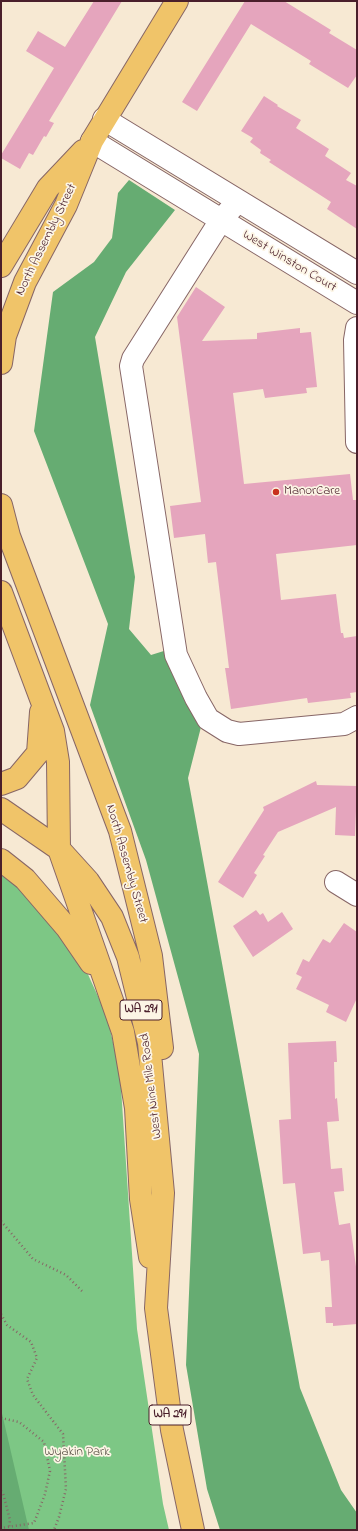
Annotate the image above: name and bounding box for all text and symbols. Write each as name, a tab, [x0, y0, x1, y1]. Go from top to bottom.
street label: North Assembly Street	[13, 182, 81, 298]
street label: West Winston Court	[239, 228, 339, 296]
place label: ManorCare	[284, 484, 340, 500]
marker: ManorCare	[271, 487, 281, 497]
street label: North Assembly Street	[102, 803, 150, 925]
road number: WA 291	[120, 1000, 162, 1020]
street label: West Nine Mile Road	[138, 1032, 166, 1140]
road number: WA 291	[149, 1405, 191, 1425]
park label: Wyakin Park	[44, 1445, 110, 1461]

